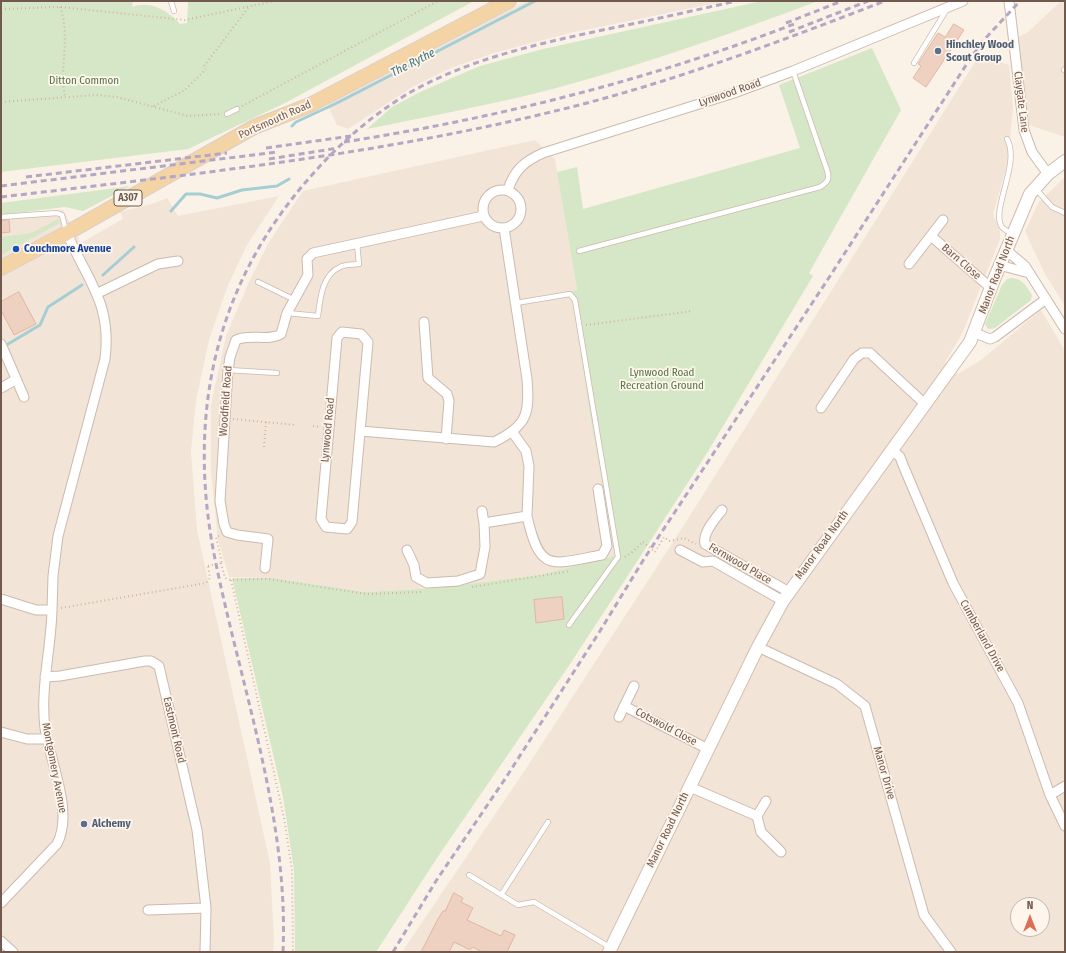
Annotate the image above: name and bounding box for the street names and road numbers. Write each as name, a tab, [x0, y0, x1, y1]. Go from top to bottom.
street label: Claygate Lane	[1011, 71, 1031, 133]
street label: Lynwood Road	[697, 76, 763, 110]
street label: Portsmouth Road	[237, 98, 313, 142]
road number: A307	[114, 190, 142, 206]
street label: Manor Road North	[976, 234, 1018, 316]
street label: Barn Close	[939, 241, 983, 283]
street label: Woodfield Road	[217, 365, 235, 437]
street label: Lynwood Road	[319, 397, 337, 463]
street label: Manor Road North	[792, 508, 852, 582]
street label: Fernwood Place	[706, 541, 774, 587]
street label: Cumberland Drive	[957, 598, 1007, 674]
street label: Eastmont Road	[160, 696, 188, 764]
street label: Cotswold Close	[633, 705, 699, 749]
street label: Montgomery Avenue	[39, 722, 69, 814]
street label: Manor Drive	[870, 745, 898, 801]
street label: Manor Road North	[644, 790, 692, 870]

